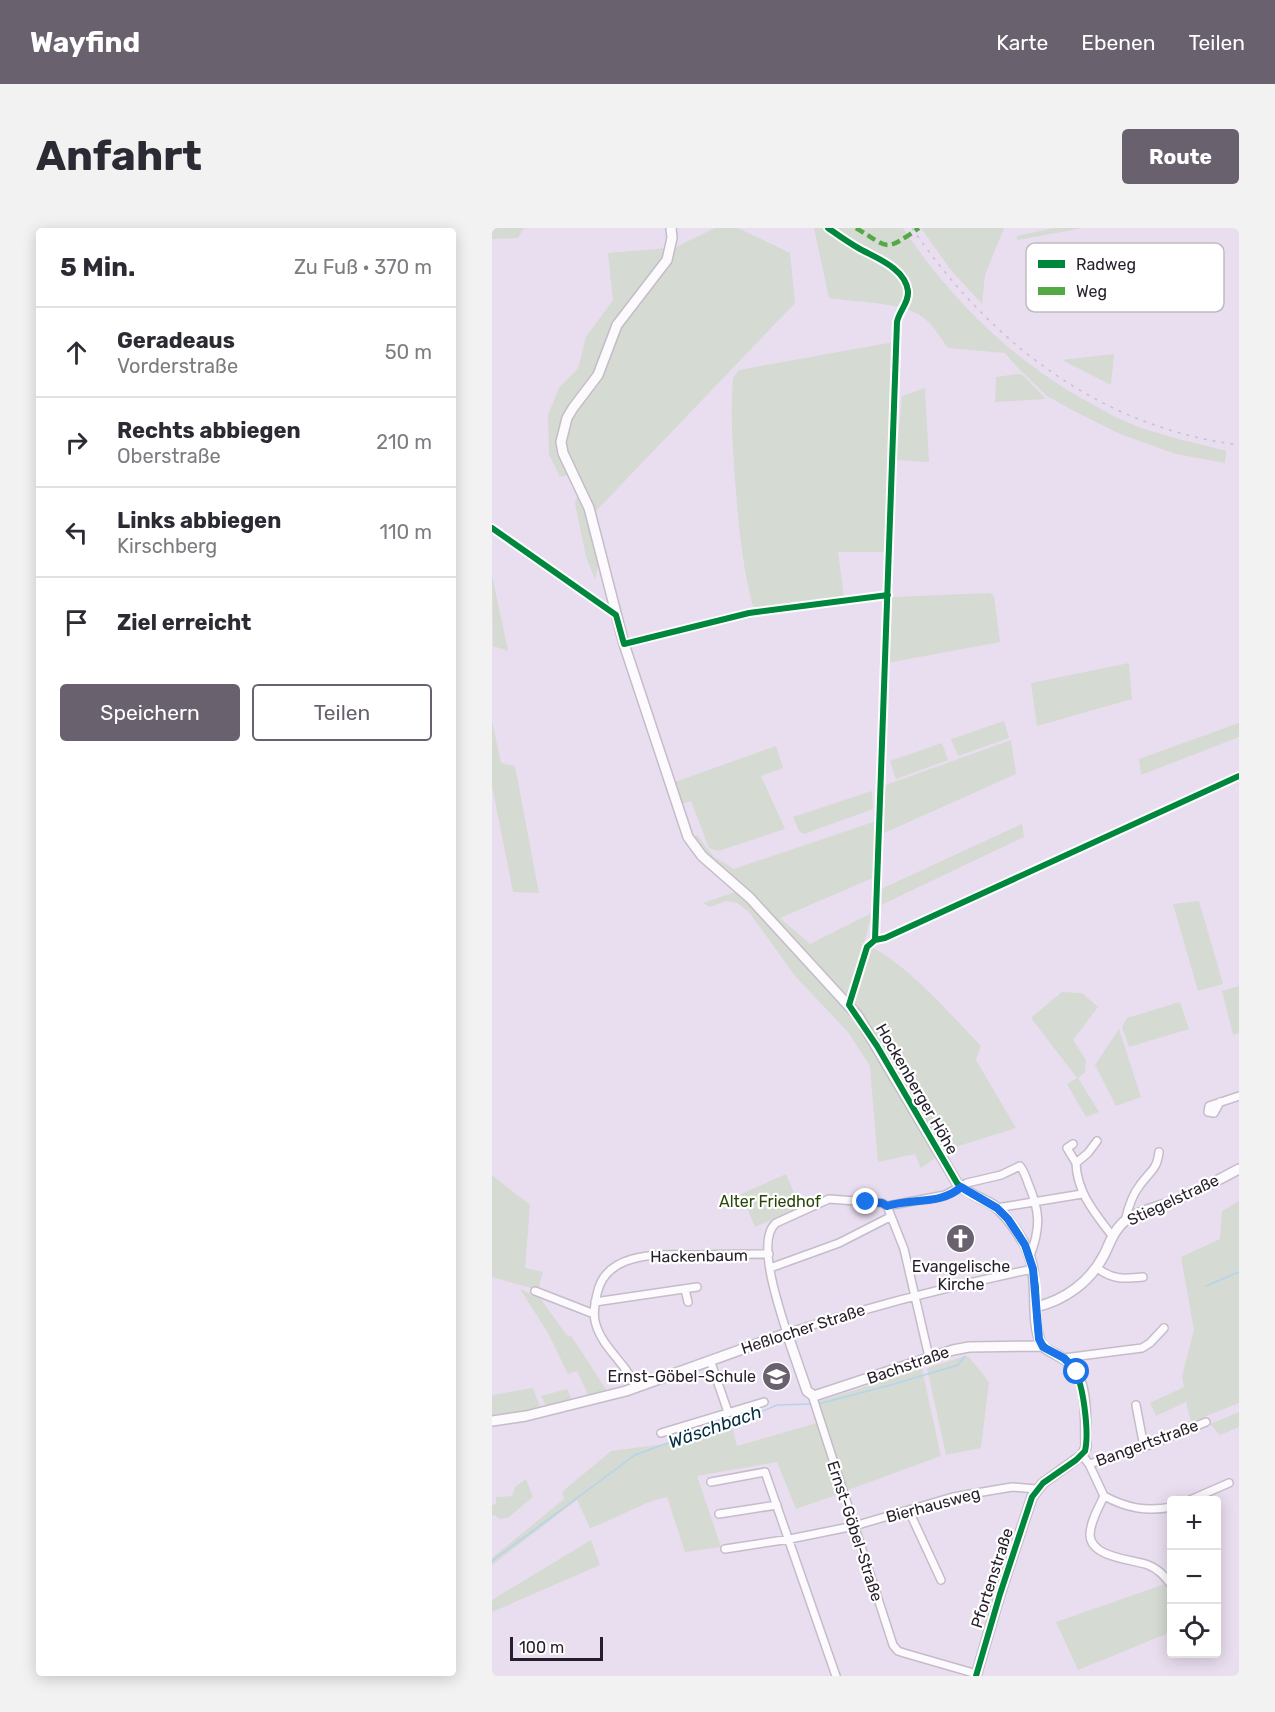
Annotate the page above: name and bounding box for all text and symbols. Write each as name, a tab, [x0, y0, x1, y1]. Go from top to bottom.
text: Wayfind	[30, 26, 140, 59]
text: Karte	[996, 30, 1048, 55]
text: Ebenen	[1081, 30, 1155, 55]
text: Teilen	[1188, 30, 1245, 55]
button: Route	[1122, 129, 1239, 184]
text: Anfahrt	[36, 131, 202, 181]
legend	[1026, 243, 1224, 312]
text: 5 Min.	[60, 252, 135, 283]
text: Zu Fuß · 370 m	[294, 255, 432, 279]
text: Radweg	[1076, 255, 1136, 274]
text: Weg	[1076, 282, 1107, 301]
text: Geradeaus	[117, 327, 235, 354]
icon: ahead	[60, 336, 93, 369]
text: 50 m	[385, 340, 432, 364]
text: Vorderstraße	[117, 354, 238, 378]
text: Rechts abbiegen	[117, 417, 301, 444]
icon: right	[60, 426, 93, 459]
text: 210 m	[376, 430, 432, 454]
text: Oberstraße	[117, 444, 221, 468]
text: Links abbiegen	[117, 507, 281, 534]
icon: left	[60, 516, 93, 549]
text: 110 m	[380, 520, 432, 544]
text: Kirschberg	[117, 534, 217, 558]
icon: arrive	[60, 606, 93, 639]
text: Ziel erreicht	[117, 609, 251, 636]
button: Speichern	[60, 684, 240, 741]
button: Teilen	[252, 684, 432, 741]
street label: Hockenberger Höhe	[872, 1020, 962, 1158]
street label: Stiegelstraße	[1124, 1170, 1222, 1230]
route end	[852, 1188, 878, 1214]
park label: Alter Friedhof	[719, 1192, 822, 1211]
church icon: Evangelische Kirche	[945, 1222, 977, 1254]
street label: Hackenbaum	[650, 1246, 748, 1266]
place label: Evangelische Kirche	[912, 1257, 1010, 1294]
street label: Heßlocher Straße	[739, 1300, 868, 1358]
street label: Bachstraße	[864, 1342, 952, 1388]
route start	[1063, 1358, 1089, 1384]
school or university icon: Ernst-Göbel-Schule	[761, 1360, 793, 1392]
place label: Ernst-Göbel-Schule	[608, 1367, 756, 1386]
water label: Wäschbach	[666, 1401, 764, 1453]
street label: Bangertstraße	[1093, 1416, 1201, 1470]
street label: Ernst-Göbel-Straße	[823, 1458, 887, 1604]
street label: Bierhausweg	[884, 1483, 982, 1527]
map controls	[1167, 1496, 1221, 1658]
button: +	[1167, 1496, 1221, 1550]
street label: Pfortenstraße	[967, 1526, 1017, 1630]
button: −	[1167, 1550, 1221, 1604]
button: locate	[1167, 1604, 1221, 1658]
scale bar	[510, 1634, 603, 1662]
text: 100 m	[519, 1638, 564, 1657]

